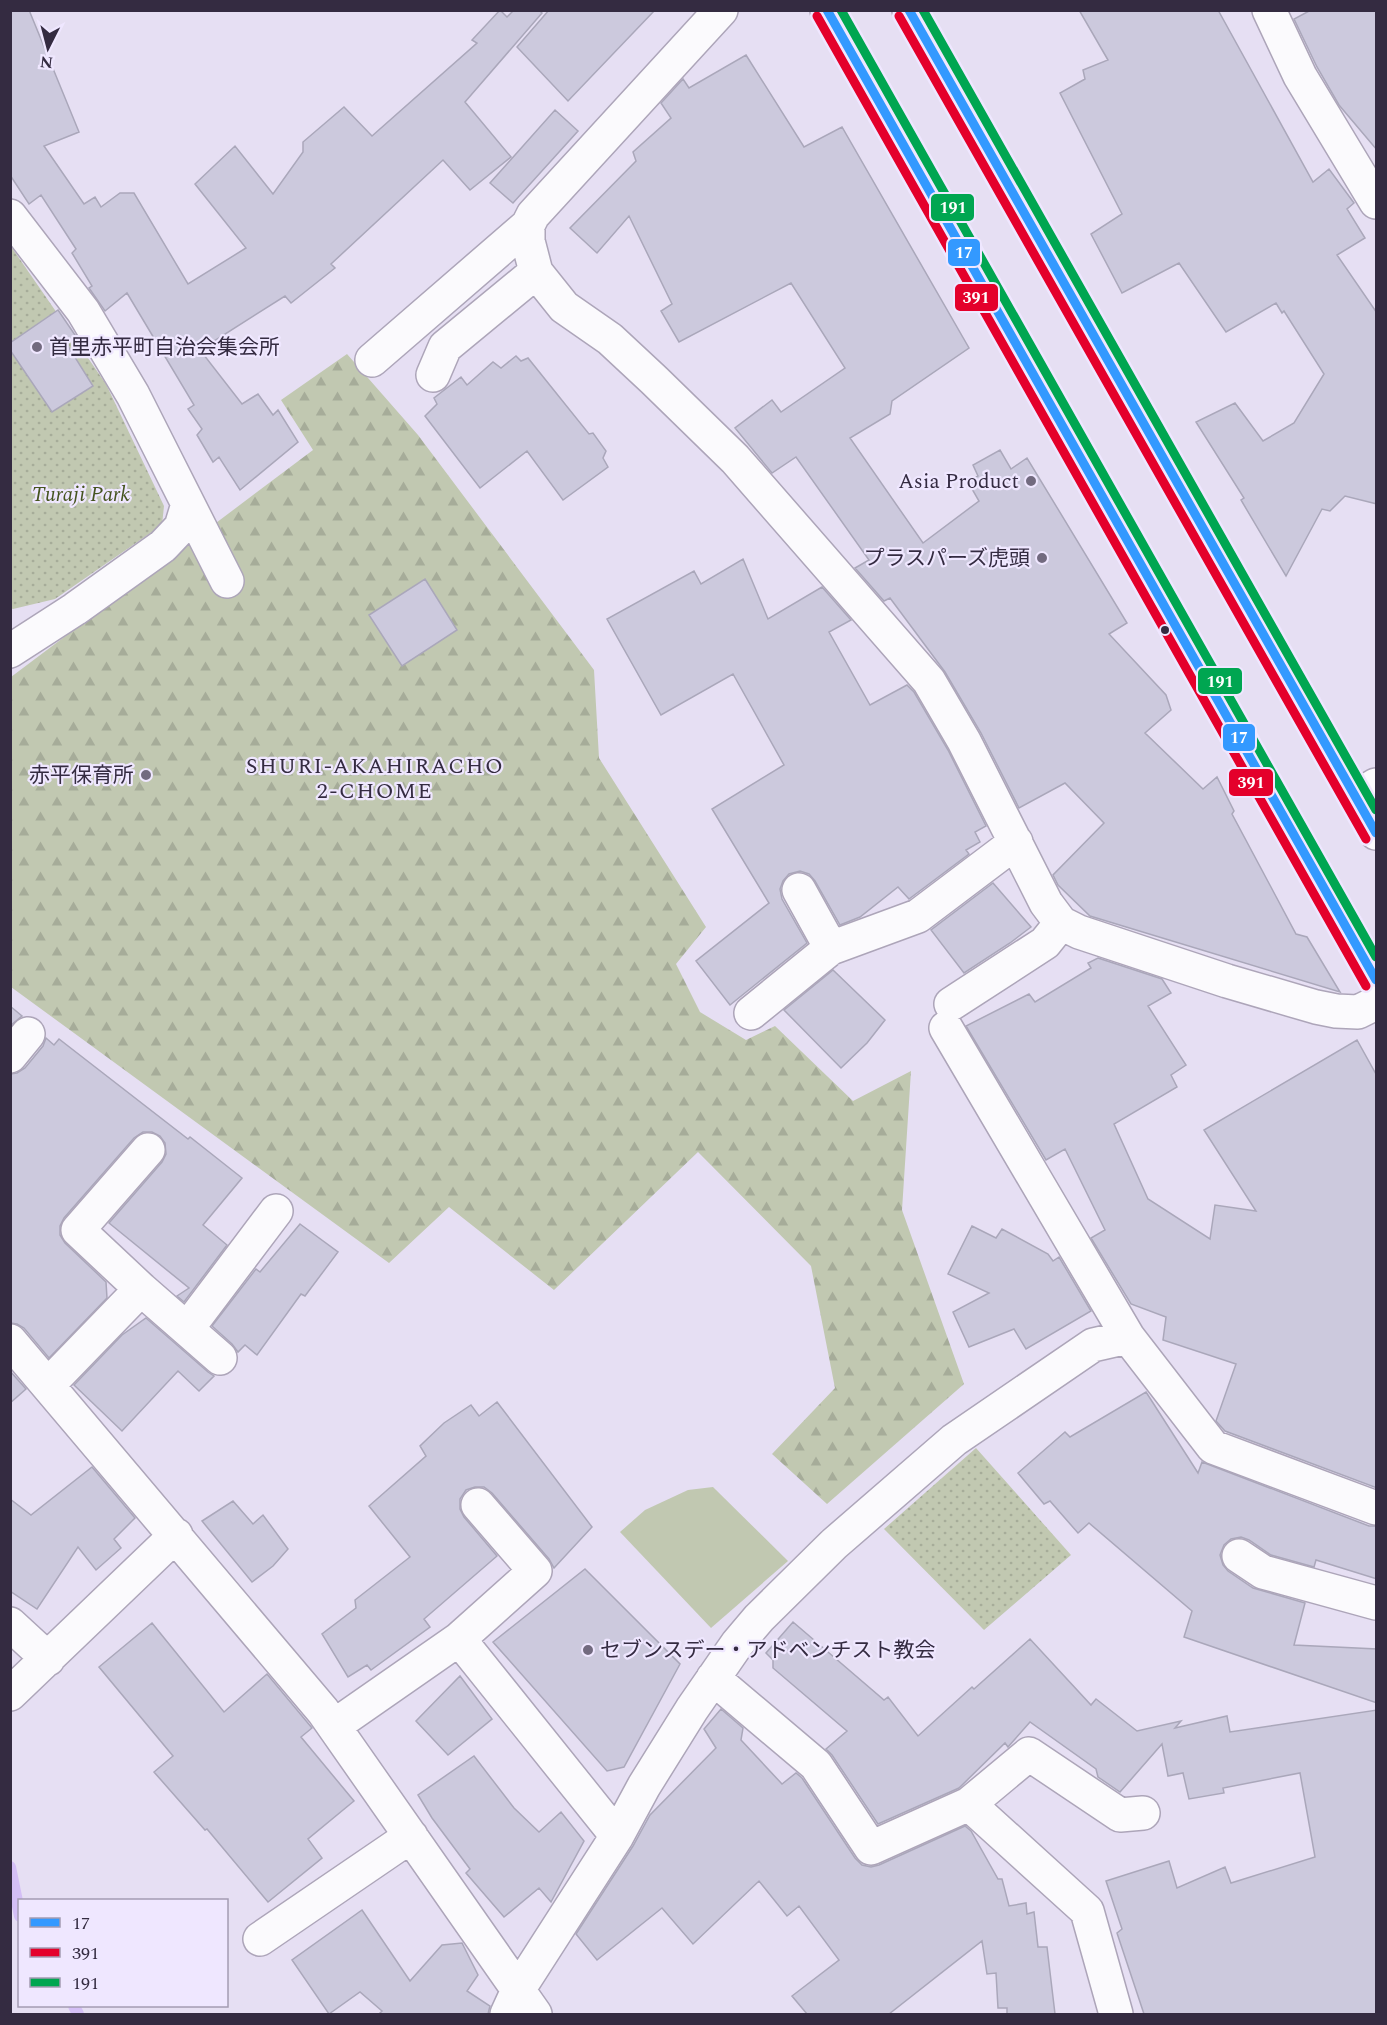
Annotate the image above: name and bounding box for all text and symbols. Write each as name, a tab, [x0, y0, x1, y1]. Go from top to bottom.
north arrow	[18, 18, 78, 78]
text: N	[39, 49, 54, 75]
line badge: 191	[930, 193, 975, 222]
text: 191	[940, 196, 966, 220]
line badge: 17	[947, 238, 981, 267]
text: 17	[955, 241, 973, 265]
line badge: 391	[954, 283, 999, 312]
text: 391	[963, 286, 989, 310]
place label: 首里赤平町自治会集会所	[49, 332, 280, 364]
marker: 首里赤平町自治会集会所	[30, 340, 44, 354]
place label: Asia Product	[898, 466, 1019, 498]
marker: Asia Product	[1024, 474, 1038, 488]
park label: Turaji Park	[32, 479, 130, 511]
place label: プラスパーズ虎頭	[863, 543, 1030, 575]
marker: プラスパーズ虎頭	[1035, 551, 1049, 565]
unlabelled marker	[1159, 624, 1171, 636]
line badge: 191	[1197, 667, 1243, 695]
text: 191	[1207, 670, 1233, 694]
line badge: 17	[1222, 723, 1256, 752]
text: 17	[1230, 726, 1248, 750]
district label: SHURI-AKAHIRACHO 2-CHOME	[246, 750, 504, 808]
place label: 赤平保育所	[29, 760, 134, 792]
marker: 赤平保育所	[139, 768, 153, 782]
line badge: 391	[1228, 768, 1274, 797]
text: 391	[1238, 771, 1264, 795]
place label: セブンスデー・アドベンチスト教会	[600, 1635, 936, 1667]
marker: セブンスデー・アドベンチスト教会	[581, 1643, 595, 1657]
legend	[18, 1899, 228, 2007]
text: 17	[72, 1910, 90, 1937]
text: 391	[72, 1940, 99, 1967]
text: 191	[72, 1970, 99, 1997]

